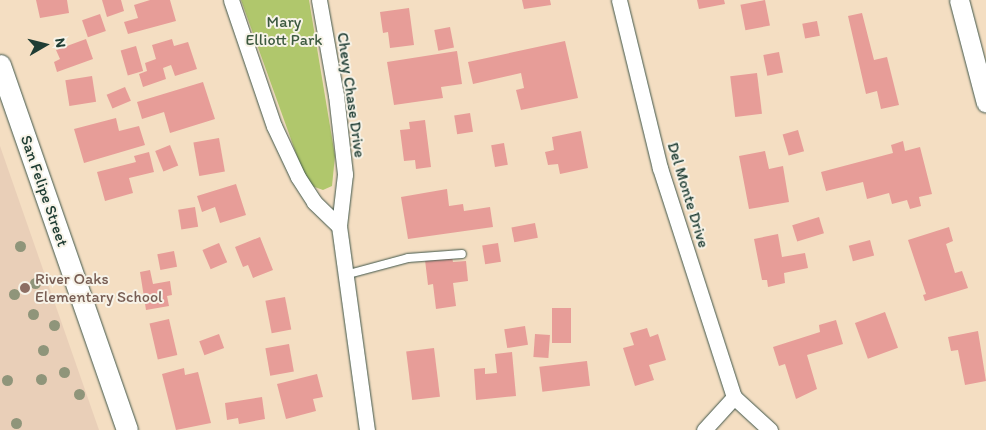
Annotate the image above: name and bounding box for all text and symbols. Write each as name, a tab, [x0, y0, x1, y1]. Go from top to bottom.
park label: Mary Elliott Park	[246, 12, 322, 50]
north arrow	[20, 20, 70, 70]
street label: Chevy Chase Drive	[333, 31, 369, 159]
text: N	[51, 37, 69, 49]
street label: San Felipe Street	[16, 133, 72, 249]
street label: Del Monte Drive	[663, 140, 713, 250]
place label: River Oaks Elementary School	[35, 269, 163, 307]
marker: River Oaks Elementary School	[19, 282, 31, 294]

